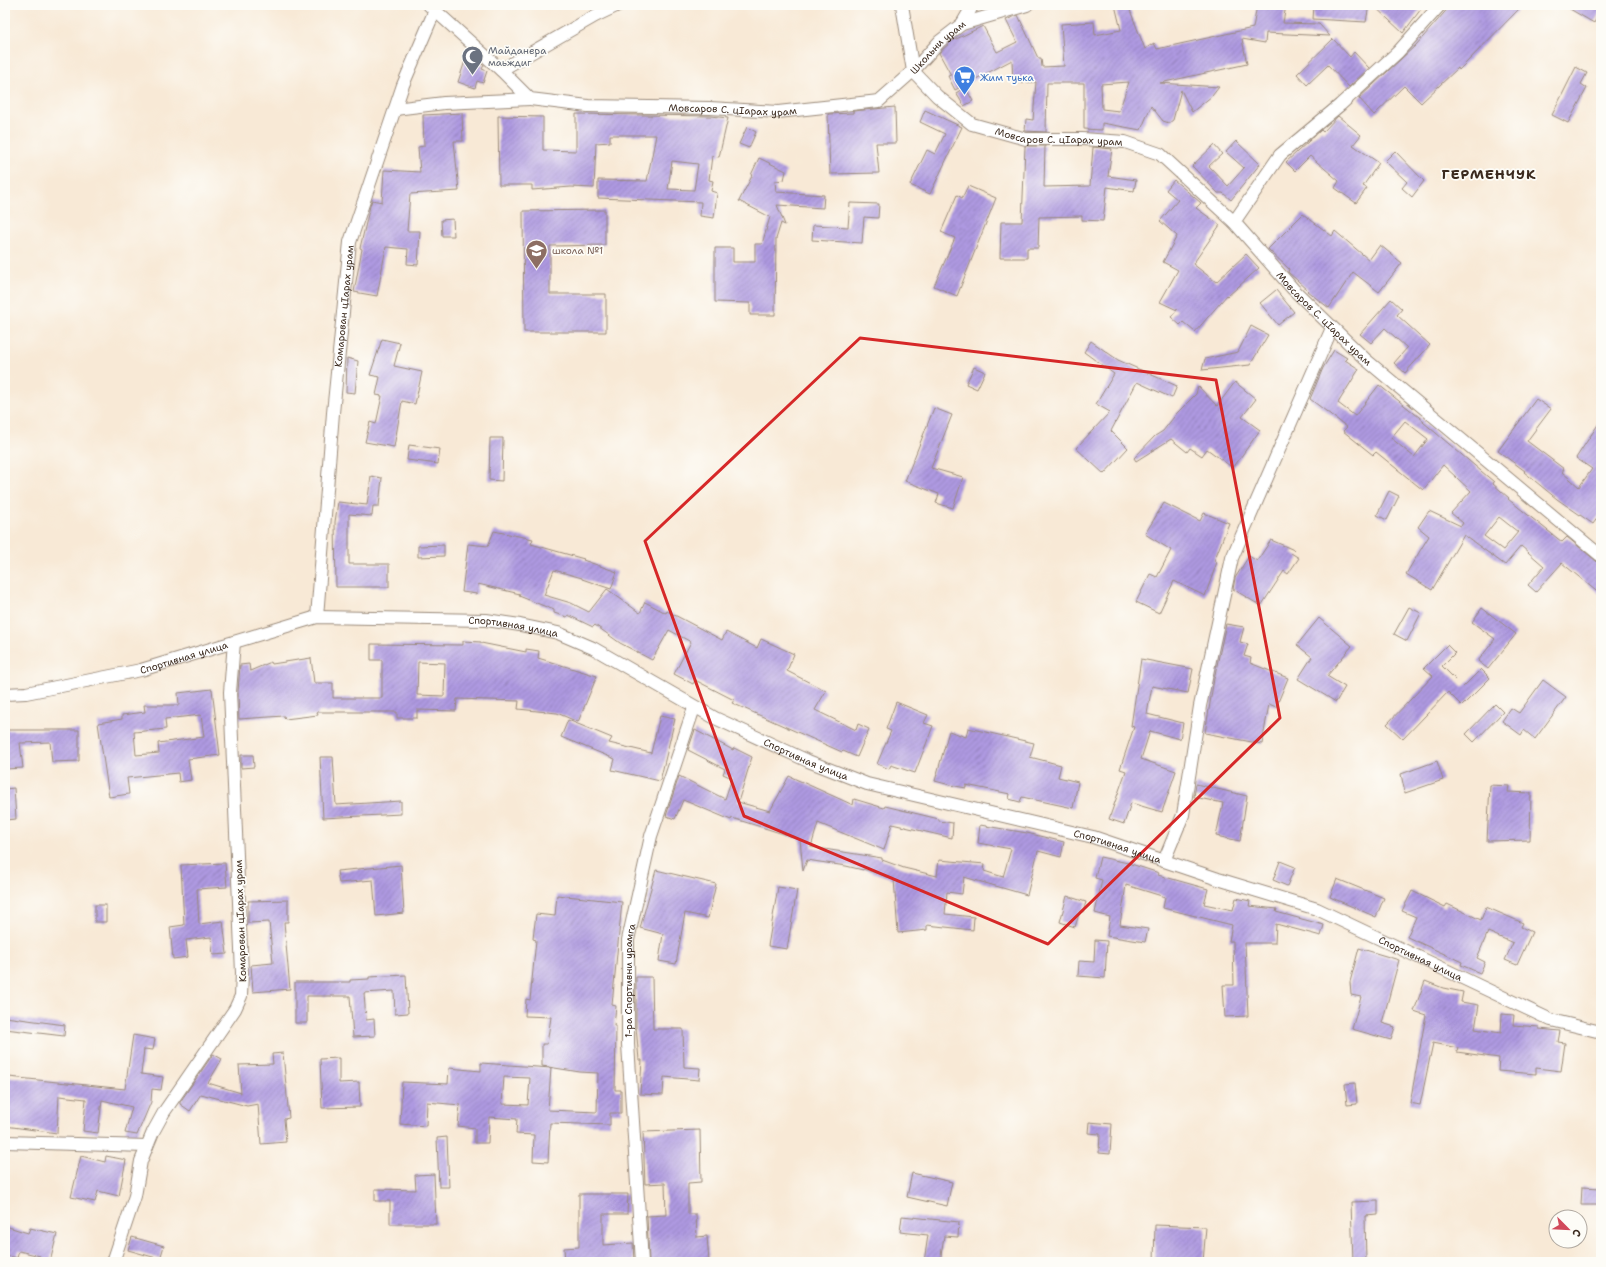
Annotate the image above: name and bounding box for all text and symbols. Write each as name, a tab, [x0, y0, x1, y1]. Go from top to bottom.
street label: Школьни урам	[907, 18, 968, 77]
mosque icon: Майданера маьждиг	[459, 43, 485, 76]
place label: Майданера маьждиг	[488, 44, 547, 69]
supermarket icon: Жим туька	[952, 64, 978, 97]
place label: Жим туька	[980, 71, 1034, 84]
street label: Мовсаров С. цIарах урам	[668, 101, 798, 119]
street label: Мовсаров С. цIарах урам	[994, 125, 1123, 149]
district label: ГЕРМЕНЧУК	[1442, 165, 1536, 183]
school or university icon: школа №1	[524, 237, 550, 270]
street label: Комарован цIарах урам	[332, 244, 357, 368]
place label: школа №1	[552, 244, 603, 257]
street label: Мовсаров С. цIарах урам	[1273, 269, 1374, 369]
street label: Спортивная улица	[468, 614, 560, 640]
street label: Спортивная улица	[138, 638, 230, 677]
street label: Спортивная улица	[761, 735, 851, 783]
street label: Спортивная улица	[1072, 827, 1163, 867]
street label: Комарован цIарах урам	[232, 859, 249, 982]
street label: 1-ра Спортивни урамга	[622, 922, 639, 1038]
street label: Спортивная улица	[1376, 933, 1465, 984]
north arrow	[1548, 1209, 1588, 1249]
text: С	[1568, 1227, 1585, 1239]

